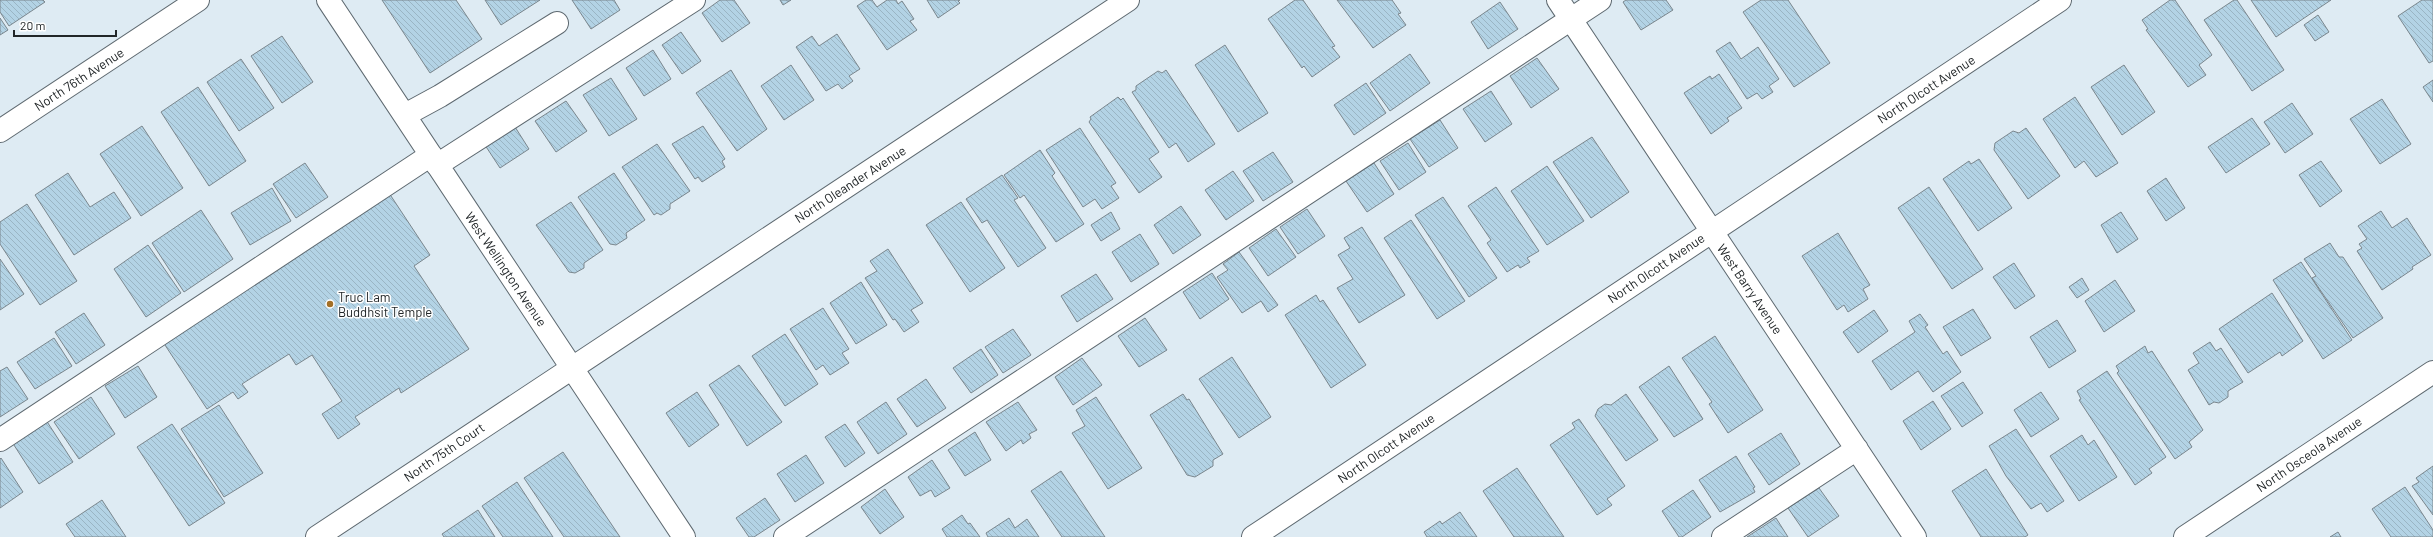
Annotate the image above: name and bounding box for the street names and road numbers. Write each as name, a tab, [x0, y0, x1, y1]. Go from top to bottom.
street label: North 76th Avenue	[31, 44, 127, 114]
street label: North Olcott Avenue	[1874, 51, 1978, 127]
street label: North Oleander Avenue	[791, 142, 909, 226]
street label: West Wellington Avenue	[462, 209, 550, 329]
street label: North Olcott Avenue	[1605, 230, 1707, 306]
street label: West Barry Avenue	[1714, 241, 1786, 337]
street label: North Olcott Avenue	[1335, 410, 1437, 486]
street label: North Osceola Avenue	[2253, 413, 2365, 495]
street label: North 75th Court	[401, 419, 487, 485]

